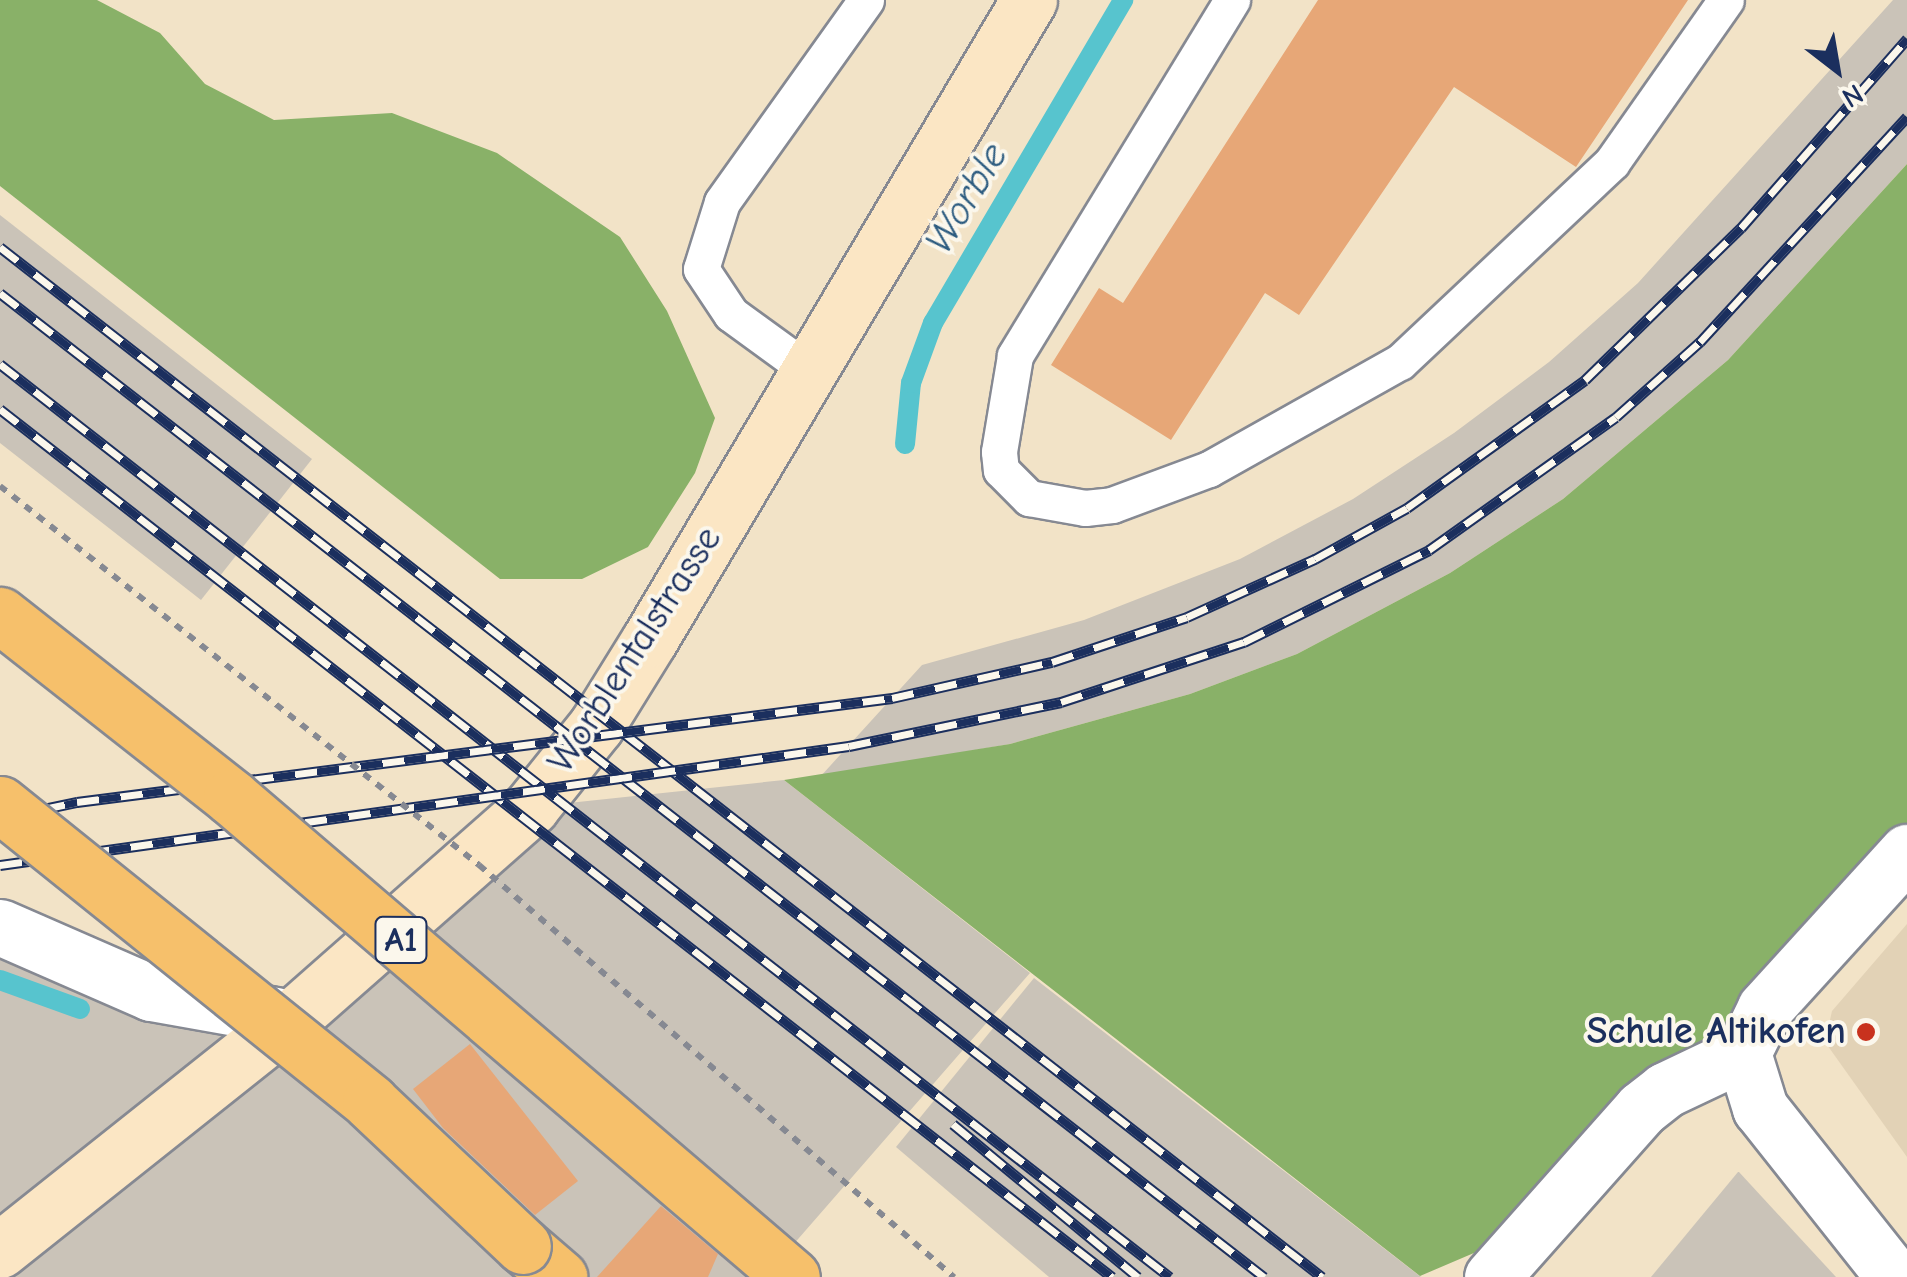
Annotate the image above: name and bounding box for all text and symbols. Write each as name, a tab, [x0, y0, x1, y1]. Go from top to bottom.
north arrow	[1787, 20, 1887, 120]
text: N	[1836, 77, 1869, 114]
water label: Worble	[914, 134, 1018, 262]
street label: Worblentalstrasse	[538, 518, 732, 782]
road number: A1	[374, 910, 428, 970]
place label: Schule Altikofen	[1587, 1009, 1846, 1055]
marker: Schule Altikofen	[1855, 1021, 1877, 1043]

